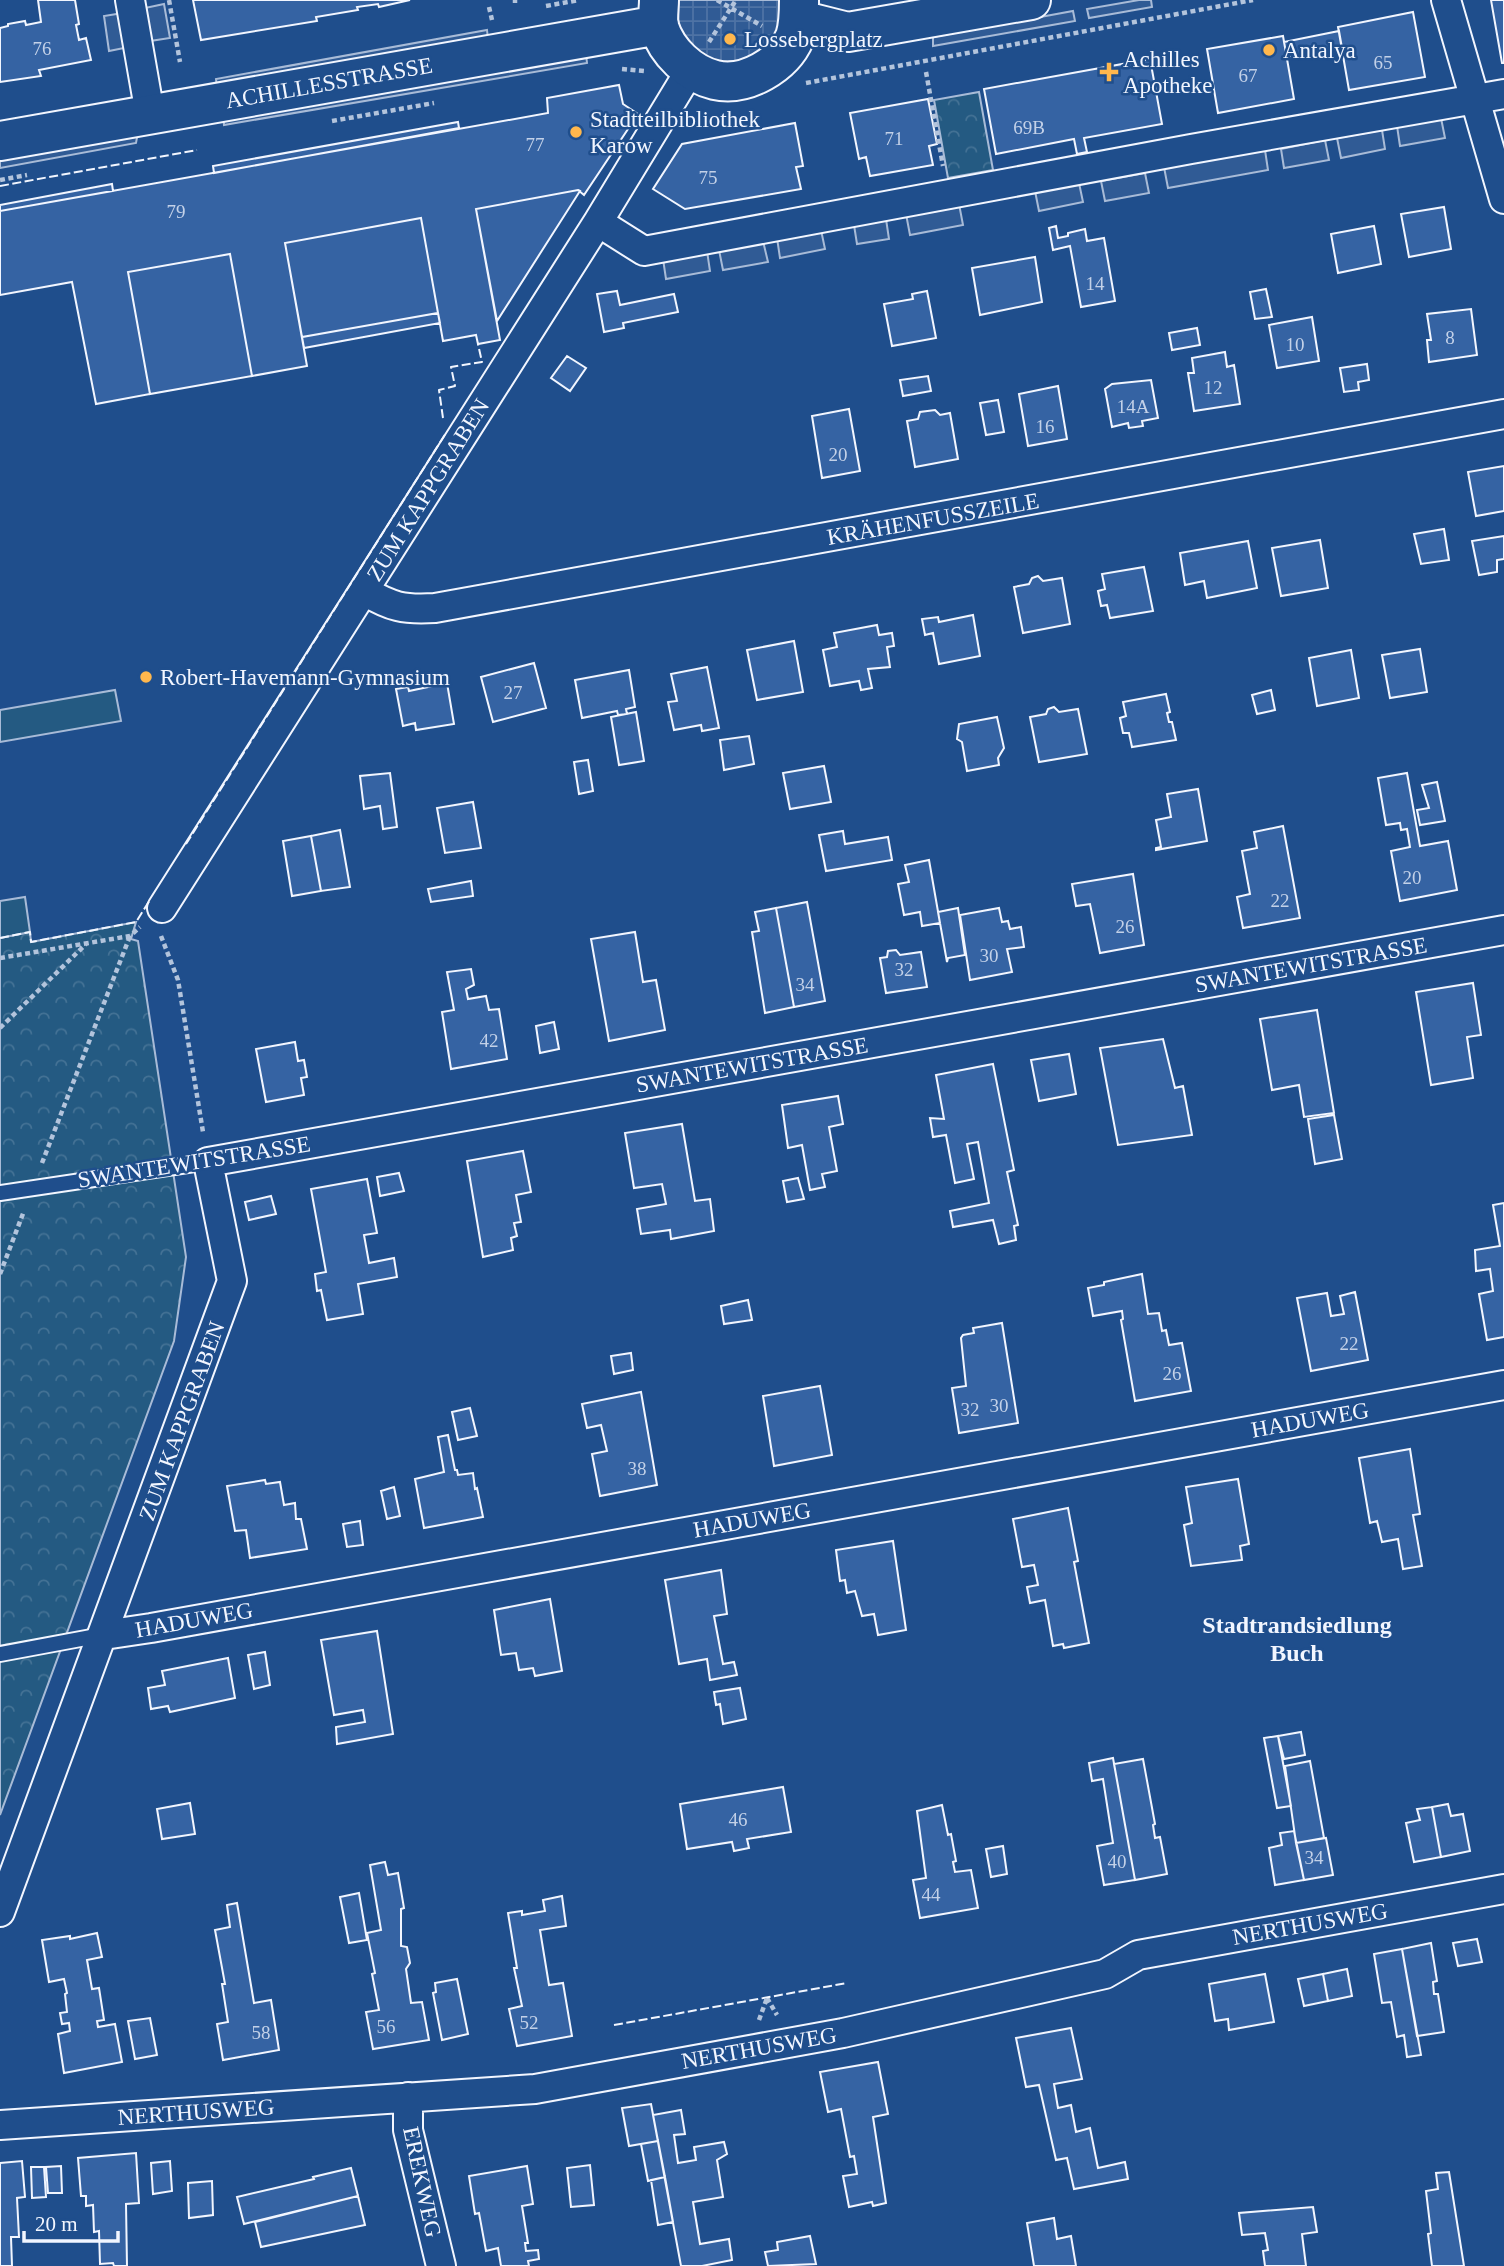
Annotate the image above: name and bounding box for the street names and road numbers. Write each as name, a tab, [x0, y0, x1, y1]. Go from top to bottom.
street label: ACHILLESSTRASSE	[224, 52, 434, 114]
street label: ZUM KAPPGRABEN	[362, 394, 495, 586]
street label: KRÄHENFUSSZEILE	[825, 488, 1041, 550]
street label: SWANTEWITSTRASSE	[1193, 932, 1429, 998]
street label: SWANTEWITSTRASSE	[634, 1032, 870, 1098]
street label: SWANTEWITSTRASSE	[76, 1131, 312, 1193]
street label: ZUM KAPPGRABEN	[134, 1318, 230, 1524]
street label: HADUWEG	[1249, 1397, 1371, 1443]
street label: HADUWEG	[691, 1497, 813, 1543]
street label: HADUWEG	[133, 1597, 255, 1643]
street label: NERTHUSWEG	[1230, 1898, 1390, 1950]
street label: NERTHUSWEG	[679, 2022, 839, 2074]
street label: NERTHUSWEG	[117, 2094, 275, 2130]
street label: EREKWEG	[398, 2124, 446, 2240]

